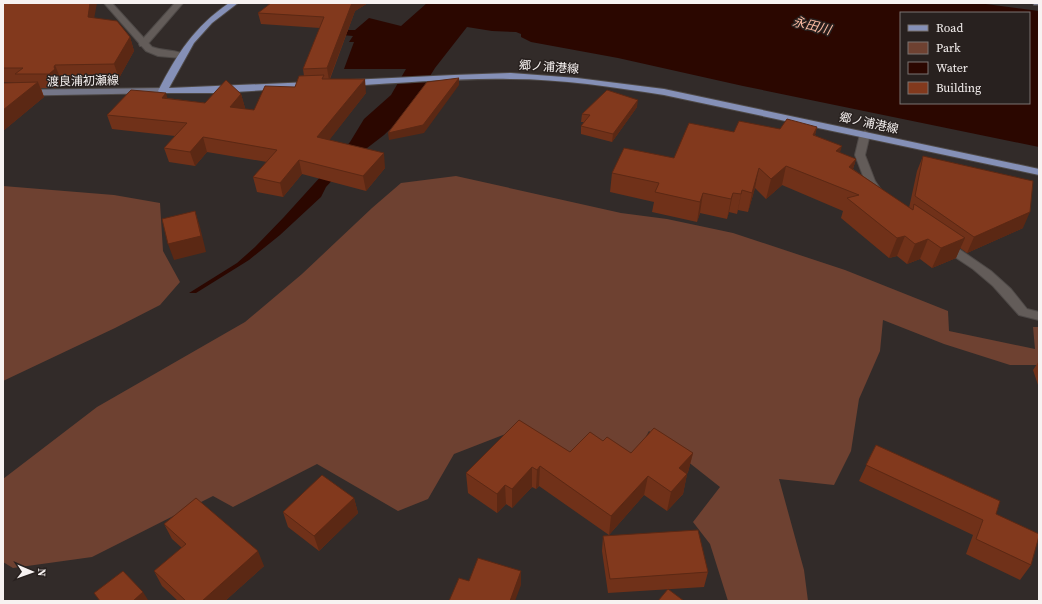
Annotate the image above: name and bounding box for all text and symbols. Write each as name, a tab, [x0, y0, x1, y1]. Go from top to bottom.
legend	[900, 12, 1030, 104]
water label: 永田川	[791, 13, 835, 39]
text: Road	[936, 20, 963, 36]
text: Park	[936, 40, 961, 56]
street label: 郷ノ浦港線	[519, 57, 579, 77]
text: Water	[936, 60, 968, 76]
street label: 渡良浦初瀬線	[47, 72, 119, 90]
text: Building	[936, 80, 981, 96]
street label: 郷ノ浦港線	[838, 109, 900, 137]
north arrow	[12, 552, 52, 592]
text: N	[34, 568, 49, 577]

